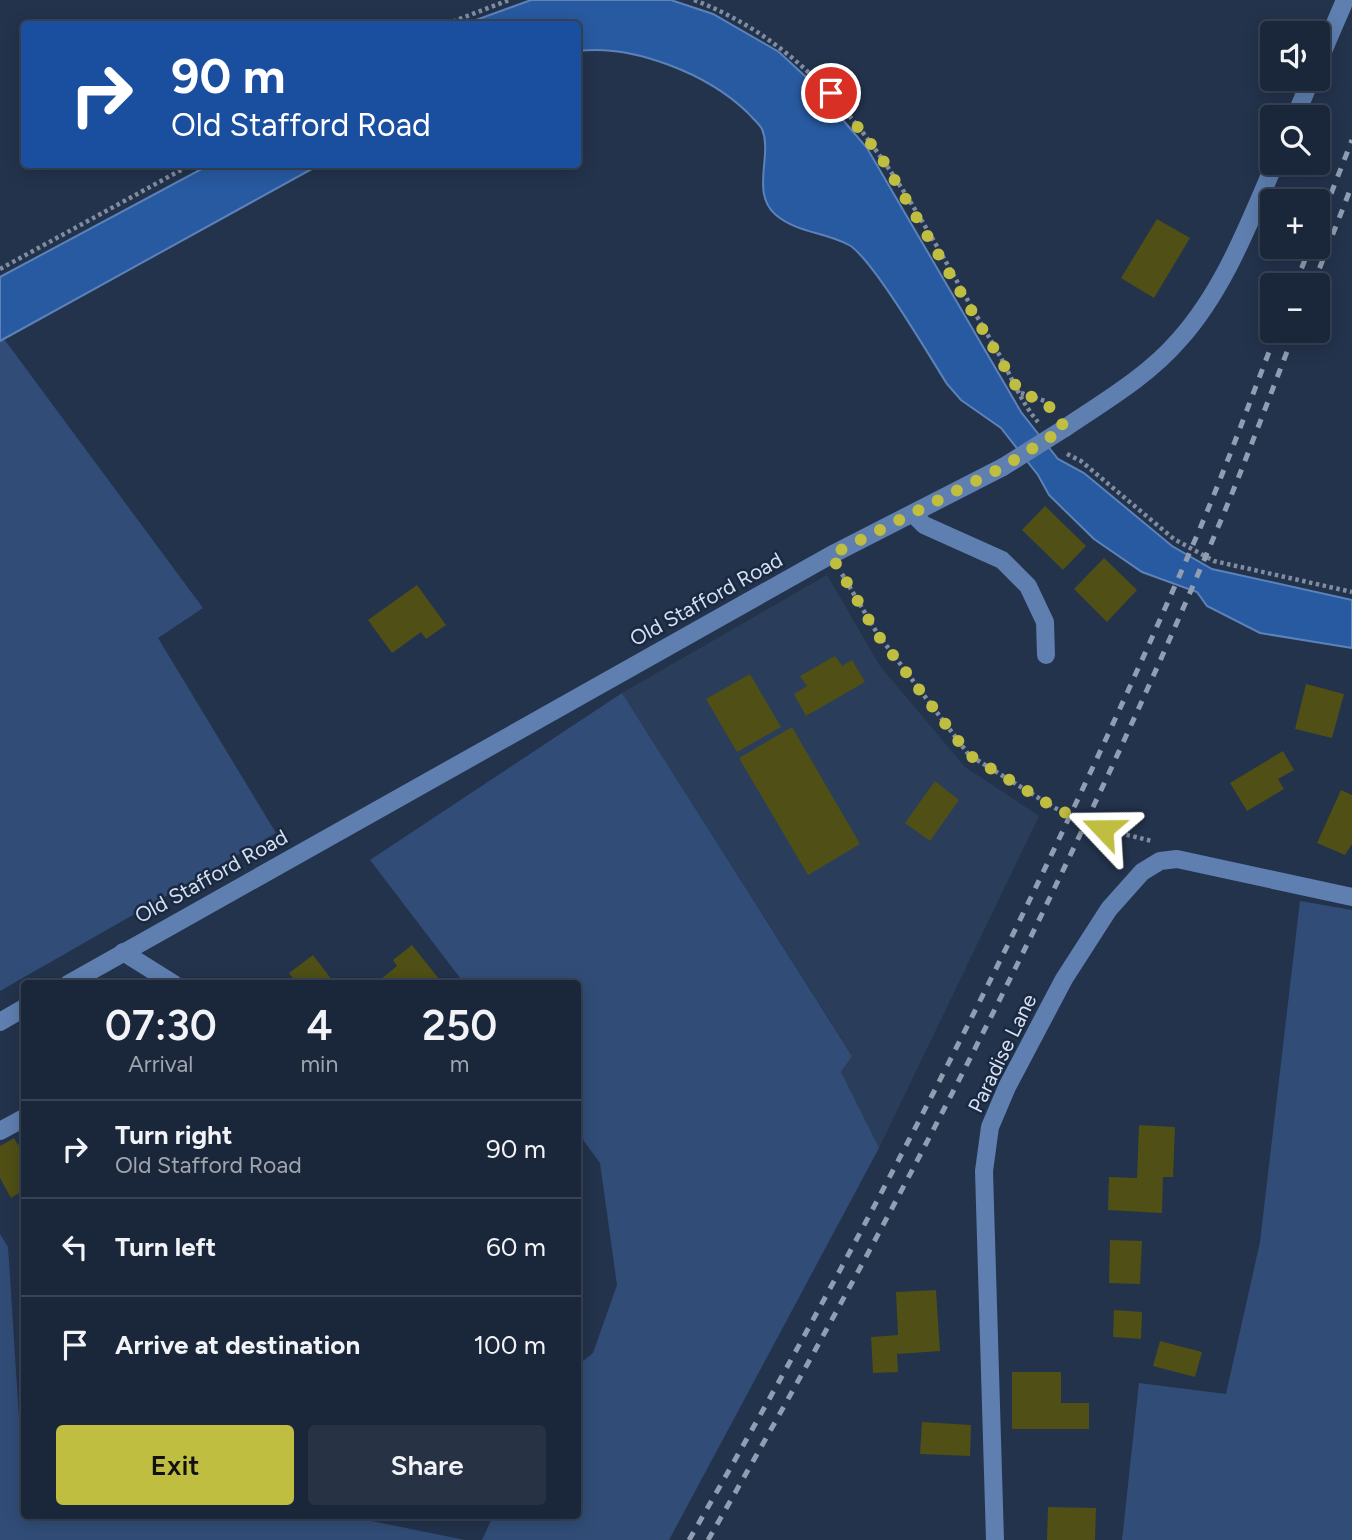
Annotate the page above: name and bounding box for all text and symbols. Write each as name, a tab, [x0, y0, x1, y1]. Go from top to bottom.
map controls	[1260, 21, 1330, 343]
button: sound	[1260, 21, 1330, 91]
text: 90 m	[171, 46, 286, 105]
icon: right	[56, 49, 147, 140]
pin	[801, 63, 861, 123]
icon: arrive	[812, 74, 850, 112]
button: search	[1260, 105, 1330, 175]
text: Old Stafford Road	[171, 106, 431, 144]
button: +	[1260, 189, 1330, 259]
button: −	[1260, 273, 1330, 343]
street label: Old Stafford Road	[625, 547, 787, 651]
position arrow	[1066, 792, 1140, 866]
street label: Old Stafford Road	[130, 824, 292, 928]
street label: Paradise Lane	[963, 990, 1041, 1116]
text: 07:30	[105, 1000, 217, 1051]
text: 4	[306, 1000, 333, 1051]
text: 250	[422, 1000, 497, 1051]
text: Arrival	[128, 1050, 193, 1078]
text: min	[301, 1050, 338, 1078]
text: m	[450, 1050, 469, 1078]
text: Turn right	[115, 1119, 232, 1151]
icon: right	[56, 1130, 94, 1168]
text: 90 m	[486, 1133, 546, 1165]
text: Old Stafford Road	[115, 1151, 302, 1179]
icon: left	[56, 1228, 94, 1266]
text: Turn left	[115, 1231, 216, 1263]
text: 60 m	[486, 1231, 546, 1263]
icon: arrive	[56, 1326, 94, 1364]
text: Arrive at destination	[115, 1329, 360, 1361]
text: 100 m	[473, 1329, 546, 1361]
button: Exit	[56, 1425, 294, 1505]
button: Share	[308, 1425, 546, 1505]

